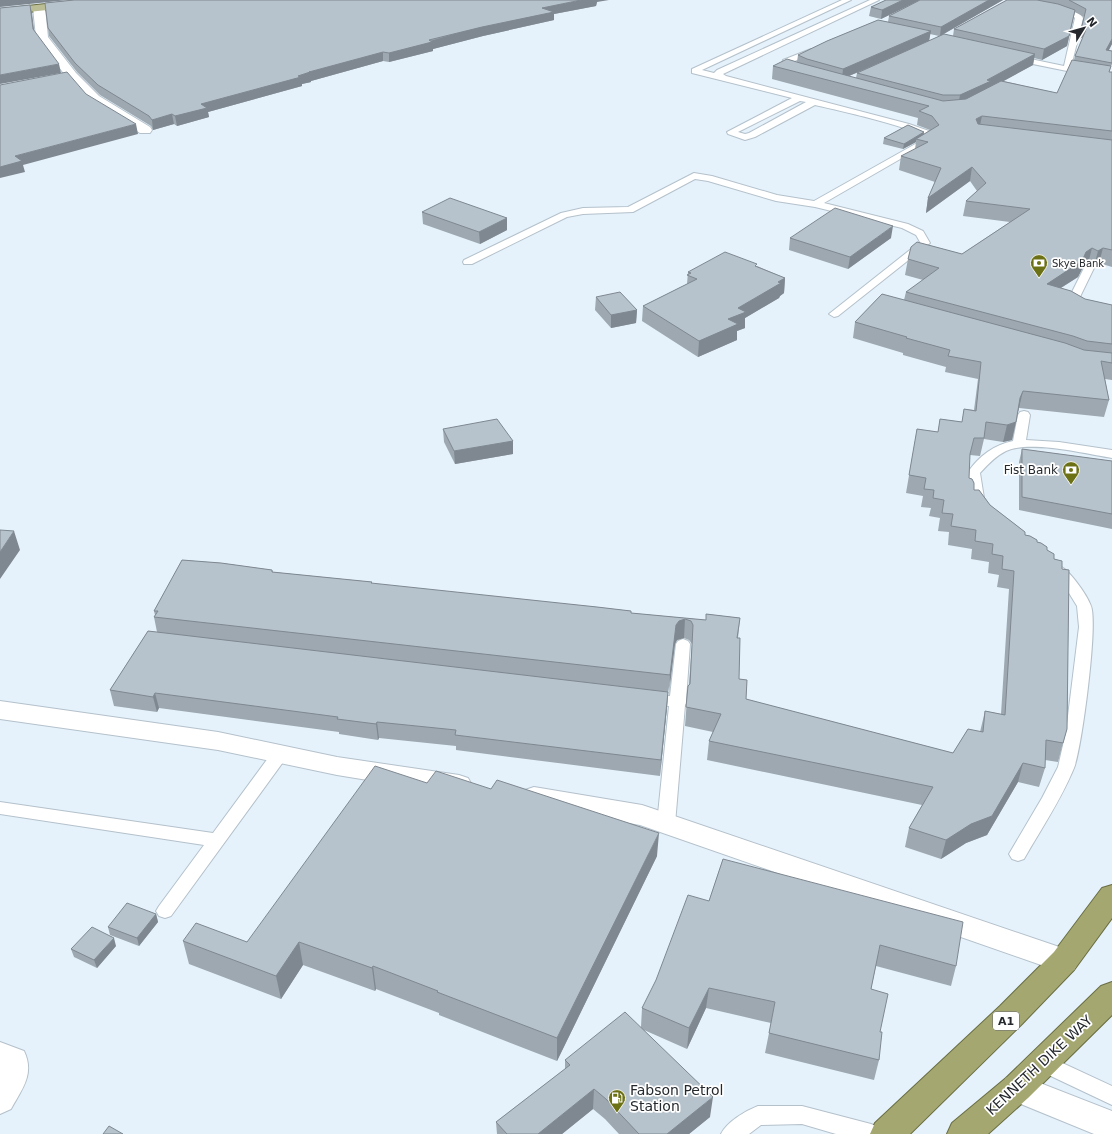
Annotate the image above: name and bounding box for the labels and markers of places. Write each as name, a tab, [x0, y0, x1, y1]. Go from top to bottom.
bank icon: Skye Bank	[1029, 253, 1049, 278]
place label: Skye Bank	[1052, 258, 1104, 269]
bank icon: Fist Bank	[1061, 460, 1081, 485]
place label: Fist Bank	[1004, 463, 1058, 477]
place label: Fabson Petrol Station	[630, 1082, 723, 1114]
fuel station icon: Fabson Petrol Station	[607, 1088, 627, 1113]

